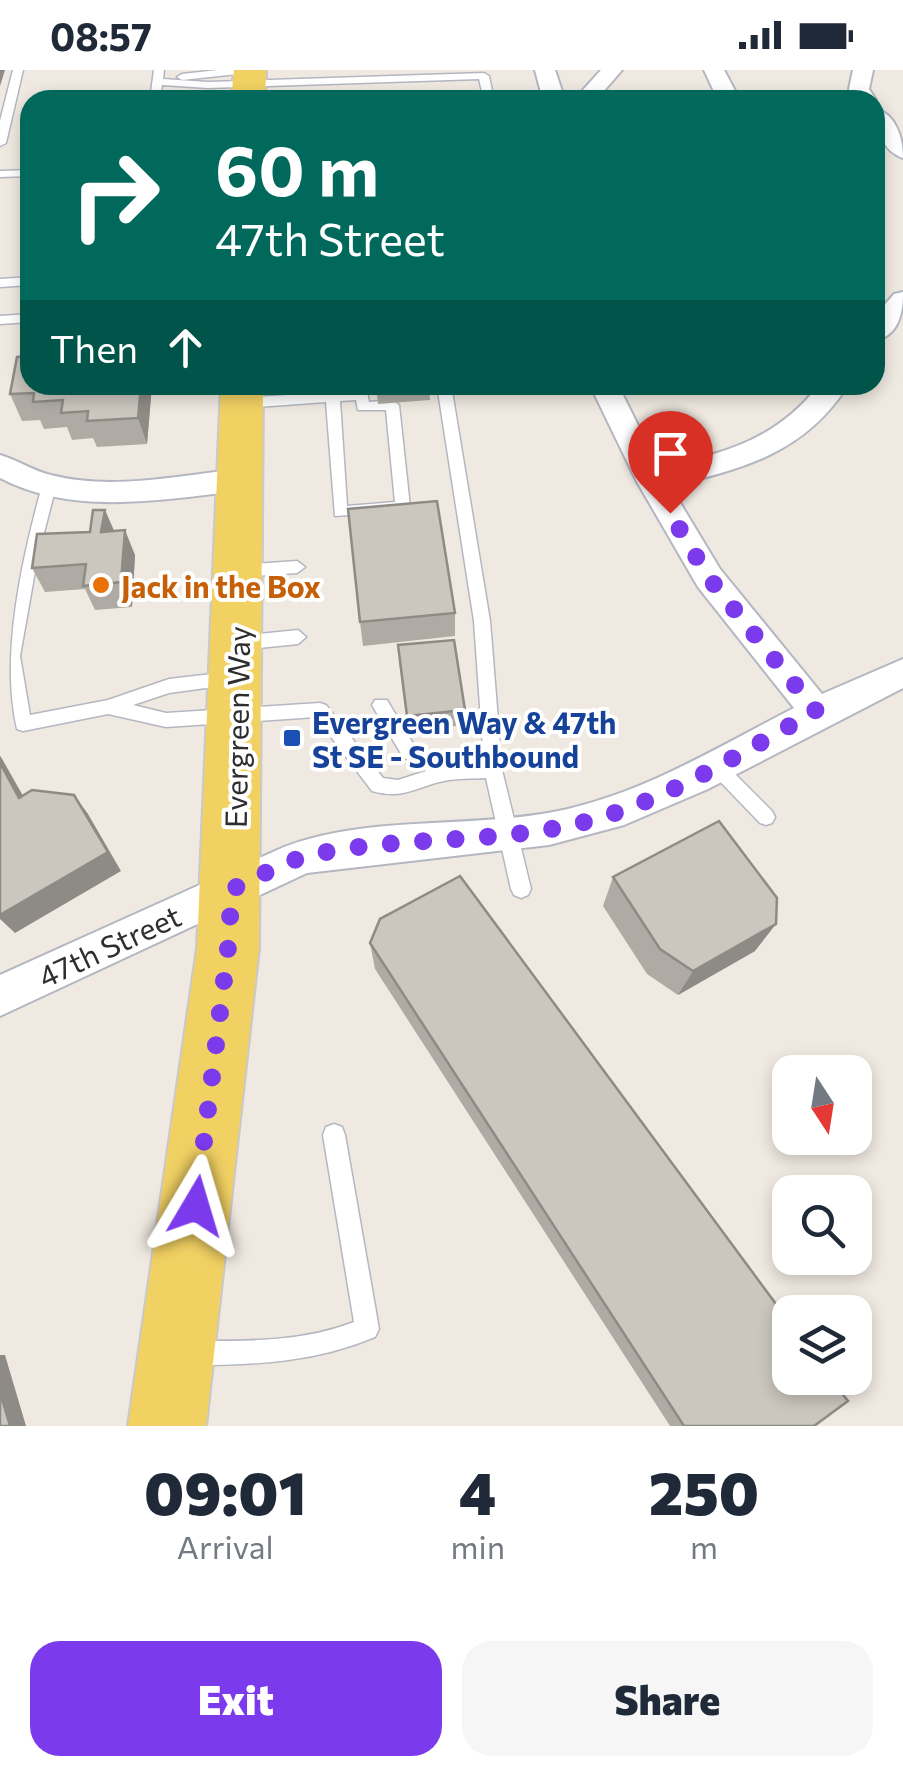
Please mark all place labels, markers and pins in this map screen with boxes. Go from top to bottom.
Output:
pin [628,411,713,514]
place label: Jack in the Box [121,567,321,604]
marker: Jack in the Box [90,574,112,596]
place label: Evergreen Way & 47th St SE - Southbound [312,703,616,774]
marker: Evergreen Way & 47th St SE - Southbound [281,727,303,749]

